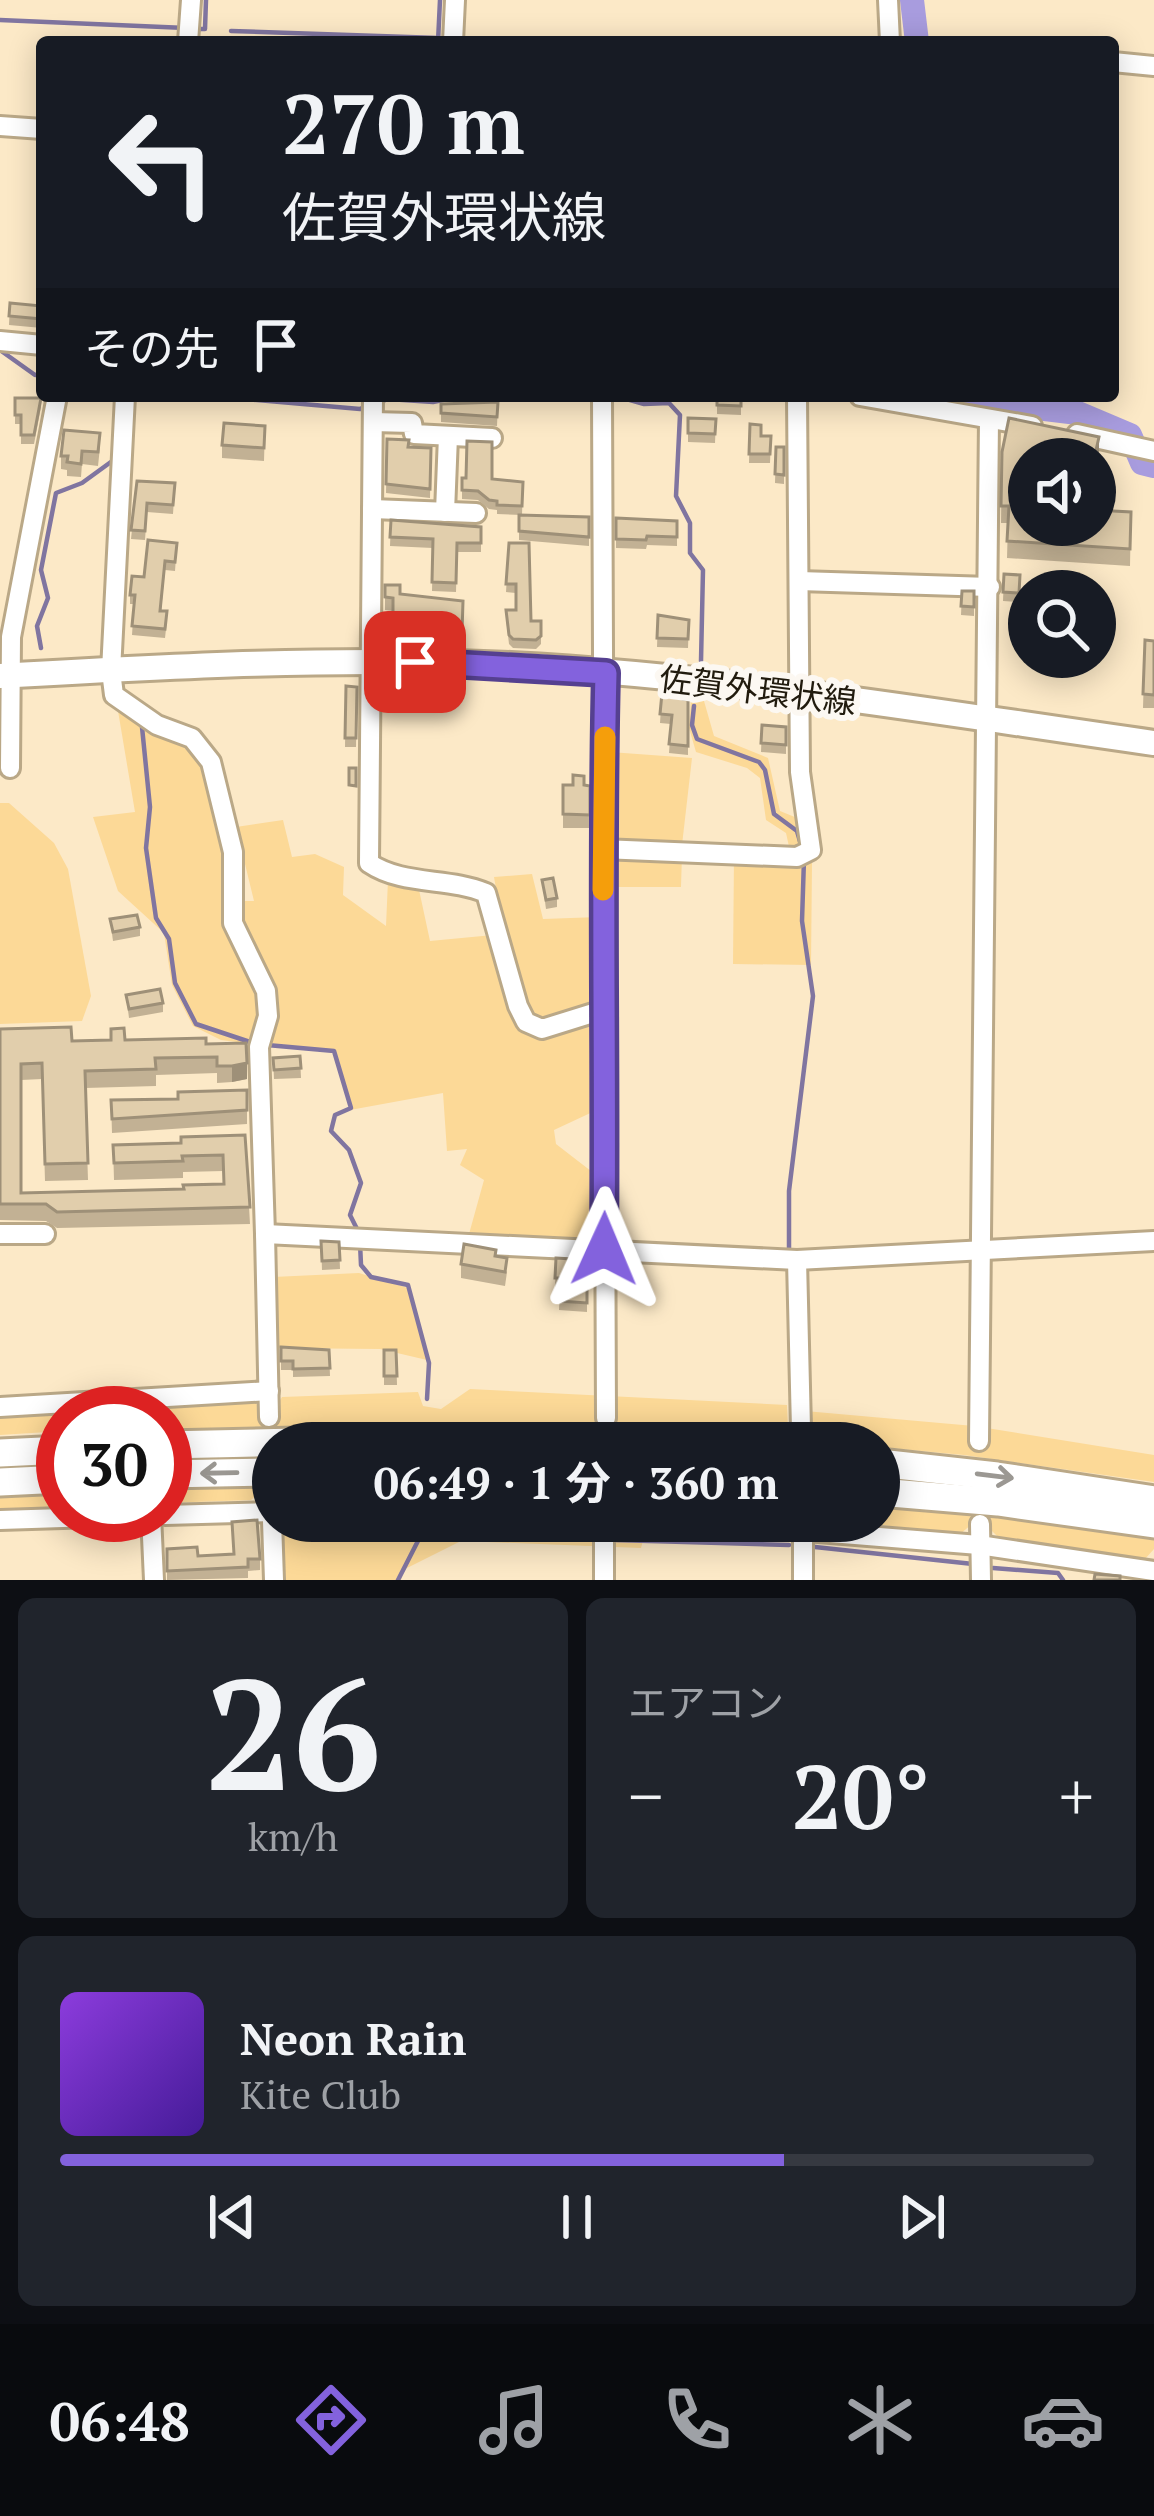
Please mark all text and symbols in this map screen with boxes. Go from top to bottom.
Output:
text: 270 m [282,67,525,178]
icon: left [84,84,240,240]
text: 佐賀外環状線 [282,181,606,252]
icon: arrive [243,312,309,378]
text: その先 [84,318,219,378]
map controls [1008,438,1116,678]
button: sound [1008,438,1116,546]
button: search [1008,570,1116,678]
pin [364,611,466,713]
icon: arrive [382,629,448,695]
street label: 佐賀外環状線 [657,656,859,723]
position arrow [541,1186,667,1312]
speed limit sign: 30 [36,1386,192,1542]
text: 06:49 · 1 分 · 360 m [374,1452,778,1512]
one-way arrow [200,1462,239,1484]
one-way arrow [975,1465,1014,1487]
text: 26 [205,1628,381,1835]
text: エアコン [628,1676,784,1728]
text: 20° [792,1735,930,1855]
text: − [628,1751,663,1839]
text: + [1059,1751,1094,1839]
text: km/h [248,1810,338,1862]
text: Neon Rain [240,2008,467,2068]
text: Kite Club [240,2068,401,2120]
icon: previous [199,2184,265,2250]
icon: pause [544,2184,610,2250]
icon: next [889,2184,955,2250]
icon: directions [289,2378,373,2462]
icon: music [472,2378,556,2462]
icon: phone [655,2378,739,2462]
icon: climate [838,2378,922,2462]
icon: car [1021,2378,1105,2462]
text: 06:48 [49,2385,190,2456]

